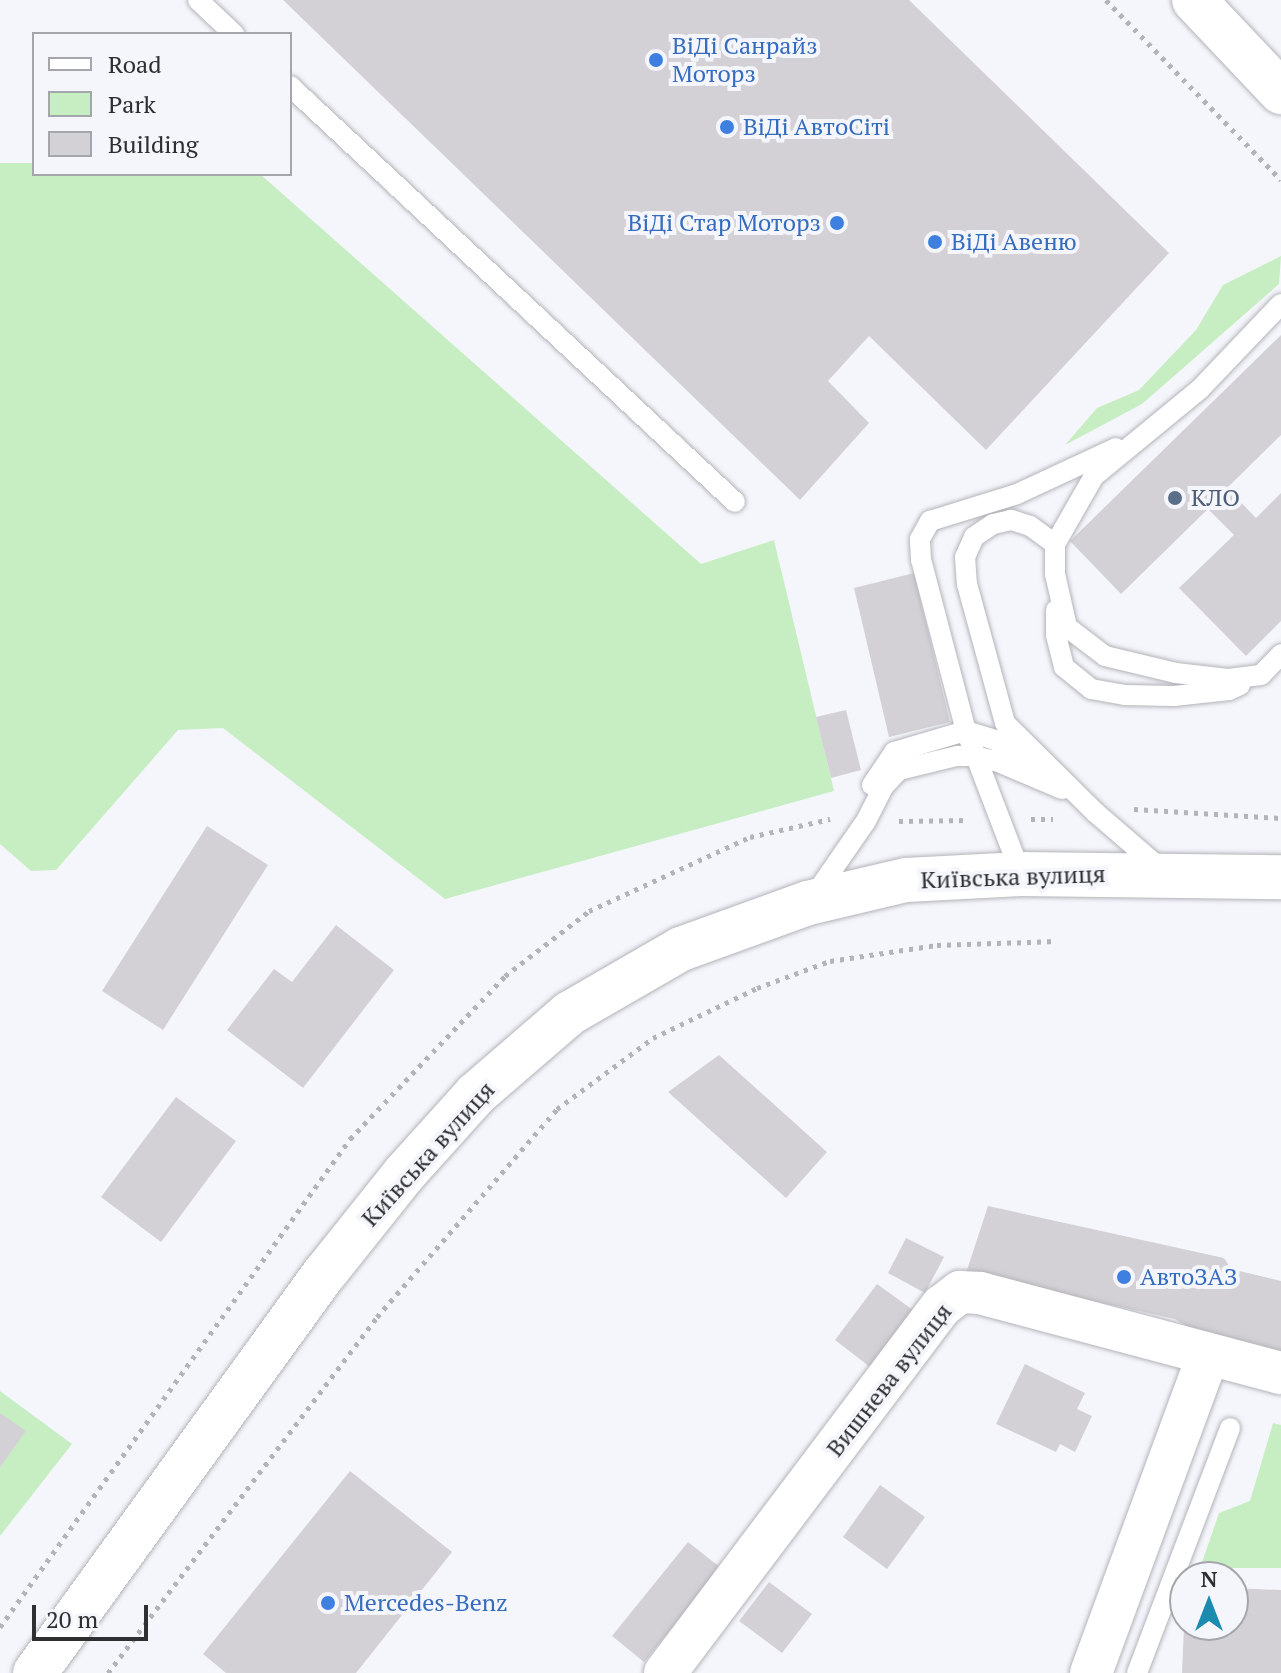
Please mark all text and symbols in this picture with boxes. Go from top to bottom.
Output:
legend [32,32,292,176]
place label: ВіДі Санрайз Моторз [672,32,818,88]
text: Road [108,48,162,80]
marker: ВіДі Санрайз Моторз [647,51,665,69]
text: Park [108,88,156,120]
place label: ВіДі АвтоСіті [743,113,891,141]
marker: ВіДі АвтоСіті [718,118,736,136]
text: Building [108,128,198,160]
place label: ВіДі Стар Моторз [628,209,821,237]
marker: ВіДі Стар Моторз [828,214,846,232]
place label: ВіДі Авеню [951,228,1077,256]
marker: ВіДі Авеню [926,233,944,251]
place label: КЛО [1191,484,1240,512]
marker: КЛО [1166,489,1184,507]
street label: Київська вулиця [920,859,1106,895]
street label: Київська вулиця [355,1076,501,1232]
place label: АвтоЗАЗ [1140,1263,1237,1291]
marker: АвтоЗАЗ [1115,1268,1133,1286]
street label: Вишнева вулиця [820,1298,958,1462]
north arrow [1169,1561,1249,1641]
text: N [1201,1564,1217,1593]
scale bar [36,1589,152,1639]
place label: Mercedes-Benz [344,1589,508,1617]
marker: Mercedes-Benz [319,1594,337,1612]
text: 20 m [46,1603,98,1635]

